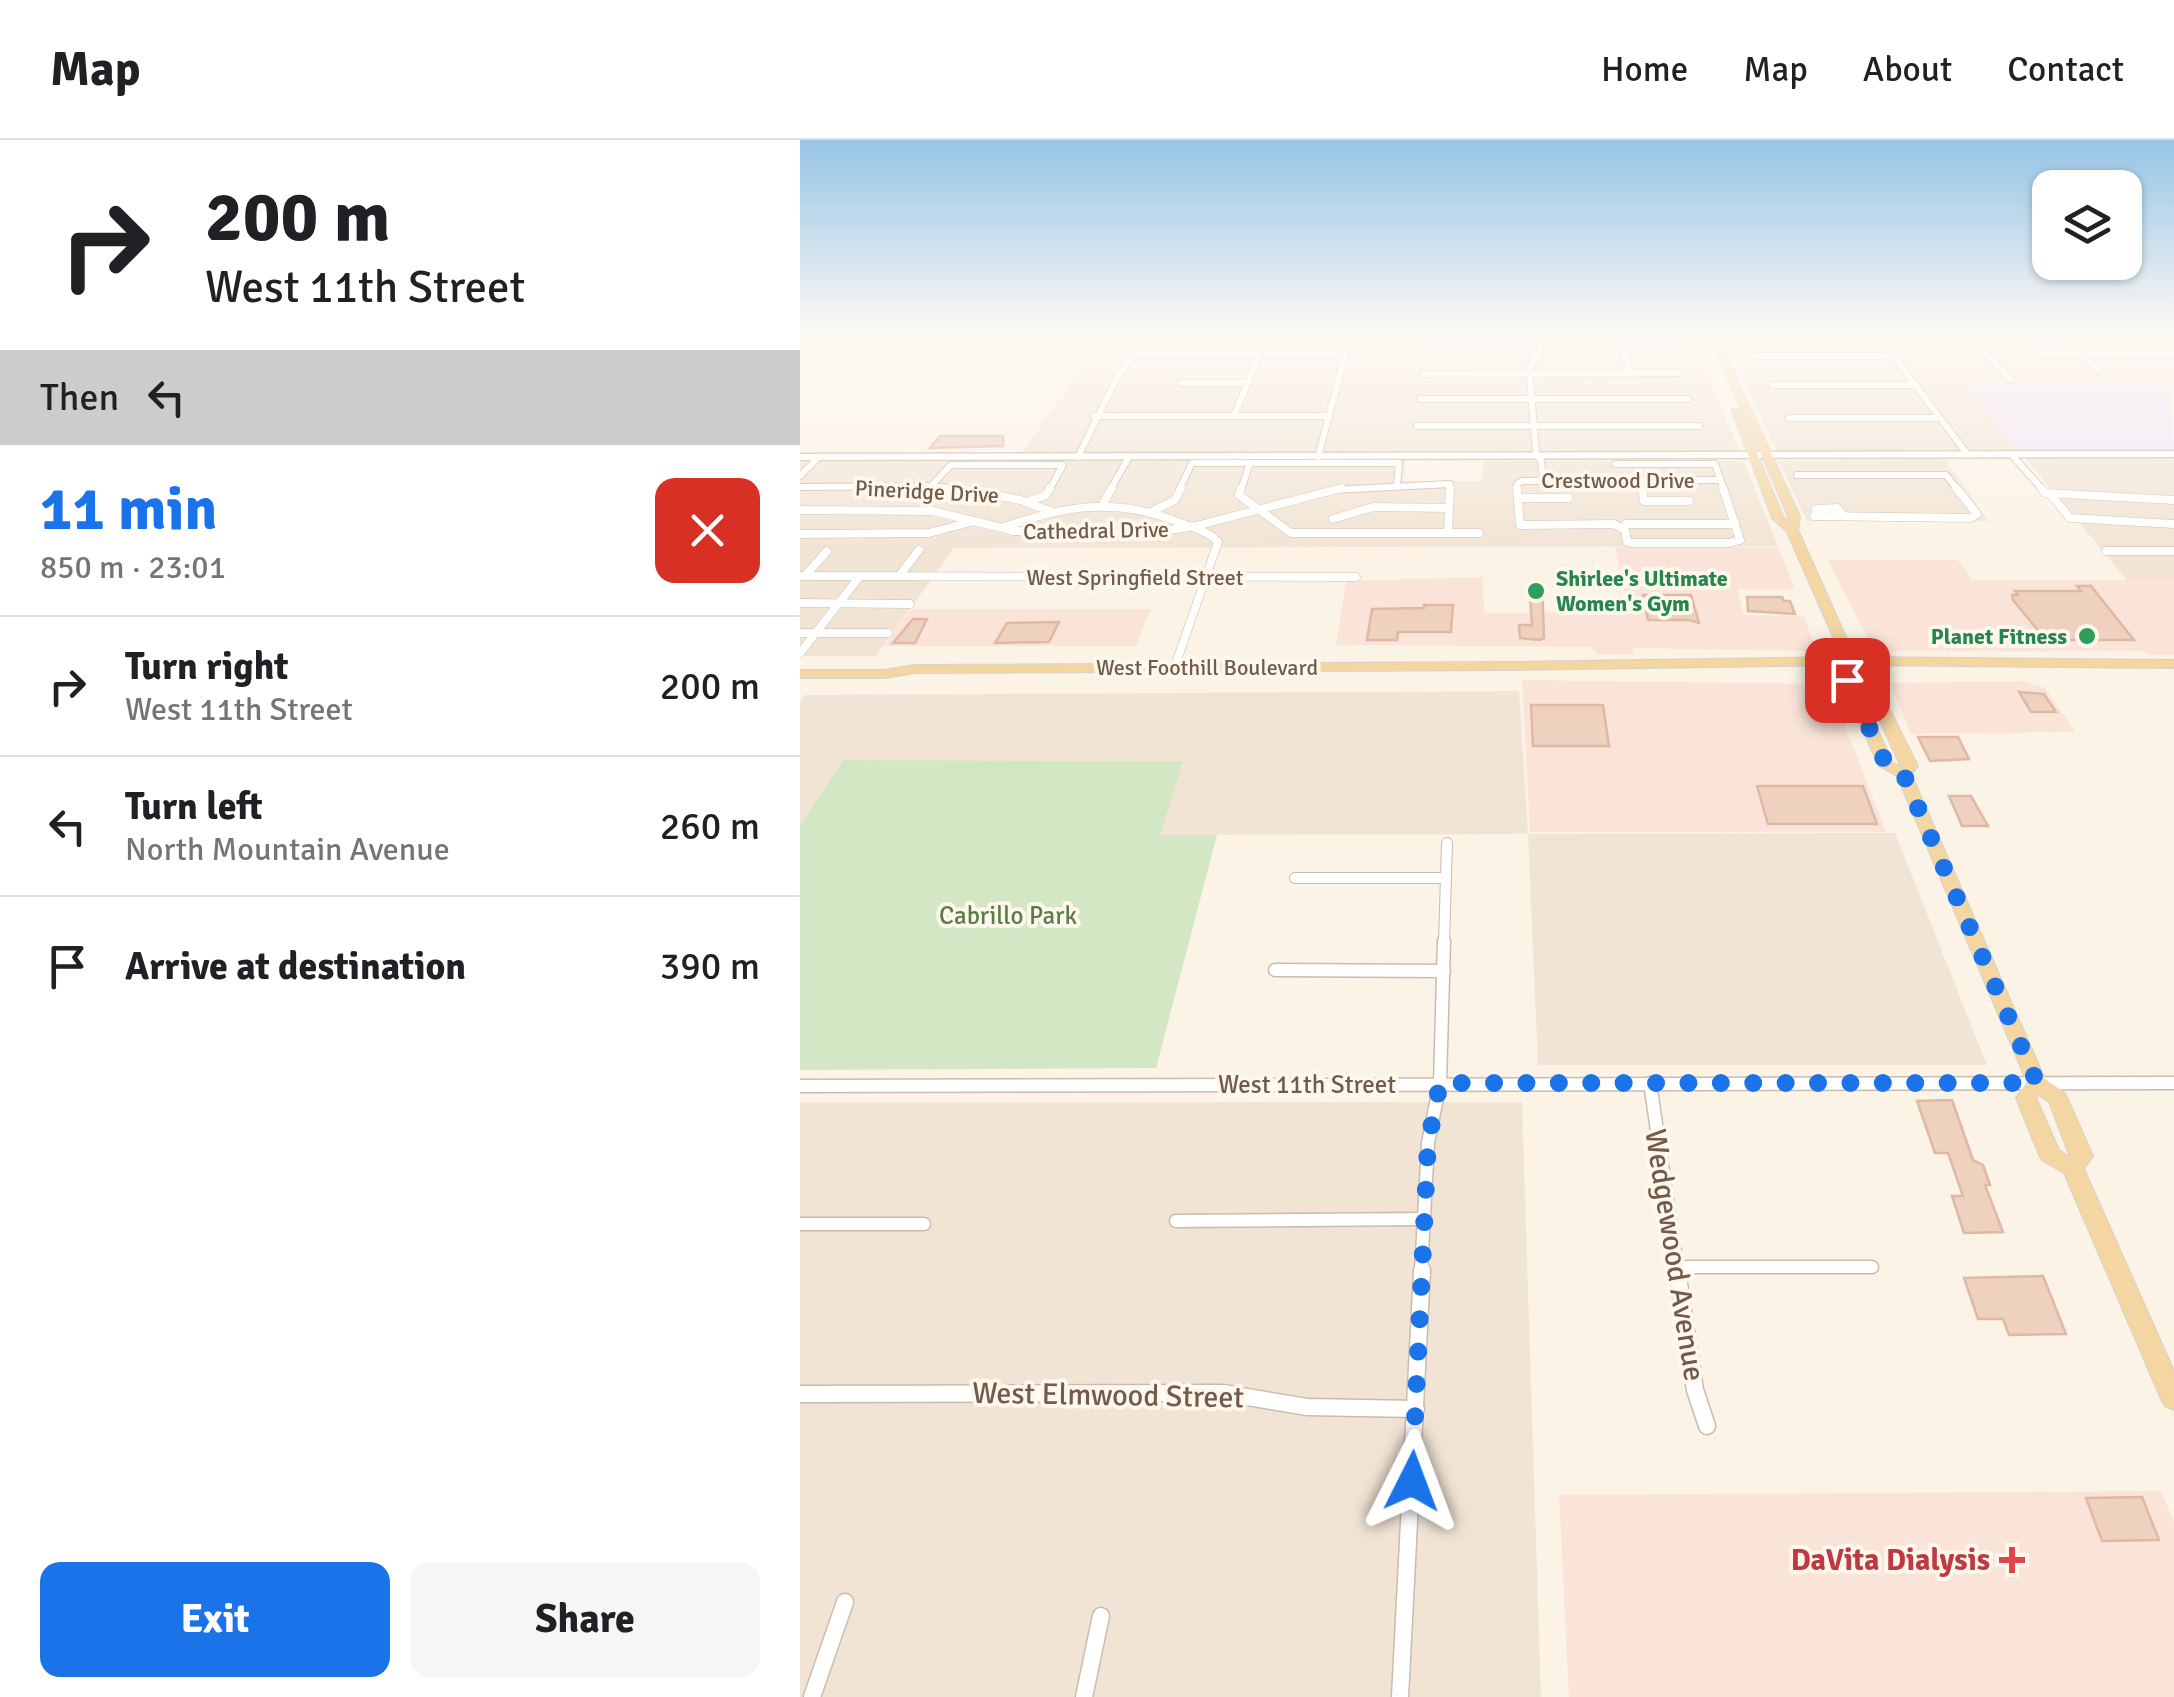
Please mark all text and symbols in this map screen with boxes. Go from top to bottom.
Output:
text: Map [50,40,140,99]
text: Home [1601,48,1688,91]
text: Map [1743,48,1808,91]
text: About [1863,48,1952,91]
text: Contact [2007,48,2124,91]
map controls [2032,170,2142,280]
button: layers [2032,170,2142,280]
text: 200 m [205,174,390,260]
icon: right [40,180,170,310]
text: West 11th Street [205,260,525,315]
icon: left [139,370,194,425]
text: Then [40,374,119,421]
street label: Crestwood Drive [1541,467,1695,494]
text: 11 min [40,473,217,547]
street label: Pineridge Drive [854,474,1000,509]
button: close [655,478,760,583]
street label: Cathedral Drive [1023,516,1169,545]
text: 850 m · 23:01 [40,548,226,587]
street label: West Springfield Street [1027,564,1244,591]
place label: Shirlee's Ultimate Women's Gym [1556,565,1728,617]
marker: Shirlee's Ultimate Women's Gym [1525,580,1547,602]
place label: Planet Fitness [1931,623,2067,650]
marker: Planet Fitness [2076,625,2098,647]
pin [1805,638,1890,723]
text: Turn right [125,643,289,690]
icon: arrive [1820,653,1875,708]
street label: West Foothill Boulevard [1096,654,1318,681]
icon: right [40,659,95,714]
text: 200 m [660,663,760,710]
text: West 11th Street [125,690,353,729]
text: Turn left [125,783,263,830]
icon: left [40,799,95,854]
text: 260 m [660,803,760,850]
text: North Mountain Avenue [125,830,450,869]
park label: Cabrillo Park [939,900,1077,931]
icon: arrive [40,939,95,994]
text: Arrive at destination [125,943,466,990]
text: 390 m [660,943,760,990]
street label: West 11th Street [1218,1069,1396,1100]
street label: Wedgewood Avenue [1636,1126,1713,1384]
street label: West Elmwood Street [972,1375,1244,1416]
position arrow [1360,1429,1464,1533]
place label: DaVita Dialysis [1791,1542,1990,1579]
marker: DaVita Dialysis [1999,1547,2025,1573]
button: Exit [40,1562,390,1677]
button: Share [410,1562,760,1677]

